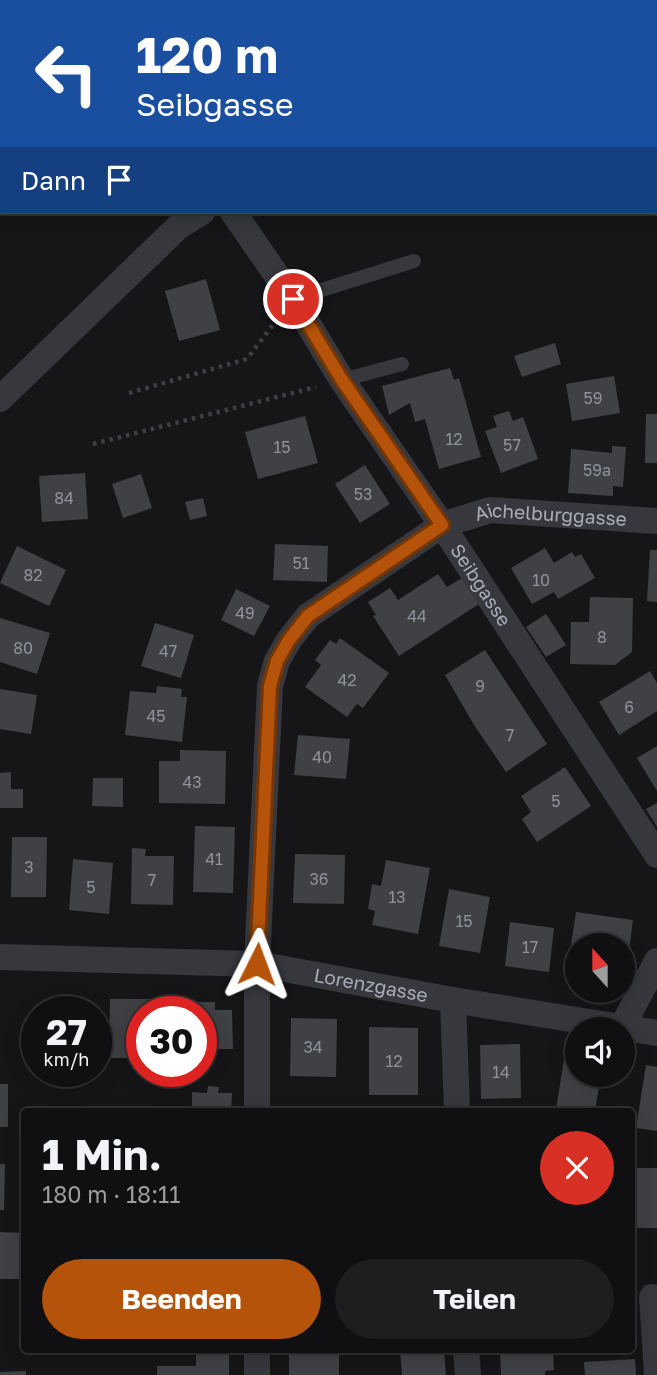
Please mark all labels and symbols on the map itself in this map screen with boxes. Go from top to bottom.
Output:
pin [263,269,323,329]
house number: 59 [584,388,602,408]
house number: 12 [445,429,463,449]
house number: 57 [503,435,521,455]
house number: 15 [273,437,291,457]
house number: 59a [583,460,611,480]
house number: 53 [354,484,372,504]
house number: 84 [54,488,74,508]
street label: Aichelburggasse [471,498,628,530]
street label: Seibgasse [446,539,517,630]
house number: 51 [292,553,310,573]
house number: 82 [23,565,43,585]
house number: 10 [532,570,550,590]
house number: 49 [235,603,255,623]
house number: 44 [407,606,427,626]
house number: 8 [597,627,607,647]
house number: 80 [13,638,33,658]
house number: 47 [159,641,177,661]
house number: 42 [337,670,357,690]
house number: 9 [475,676,485,696]
house number: 6 [624,697,634,717]
house number: 45 [146,706,166,726]
house number: 7 [506,725,514,745]
house number: 40 [312,747,332,767]
house number: 43 [182,772,202,792]
house number: 5 [551,791,561,811]
house number: 41 [205,849,223,869]
house number: 3 [24,857,34,877]
house number: 36 [309,869,329,889]
house number: 7 [148,870,156,890]
house number: 5 [86,877,96,897]
house number: 13 [388,887,406,907]
house number: 15 [455,911,473,931]
position arrow [220,927,294,1001]
north arrow [565,933,635,1003]
house number: 17 [522,937,538,957]
street label: Lorenzgasse [312,963,430,1006]
speed limit sign: 30 [126,996,217,1087]
house number: 34 [303,1037,323,1057]
house number: 12 [385,1051,403,1071]
house number: 14 [492,1062,510,1082]

